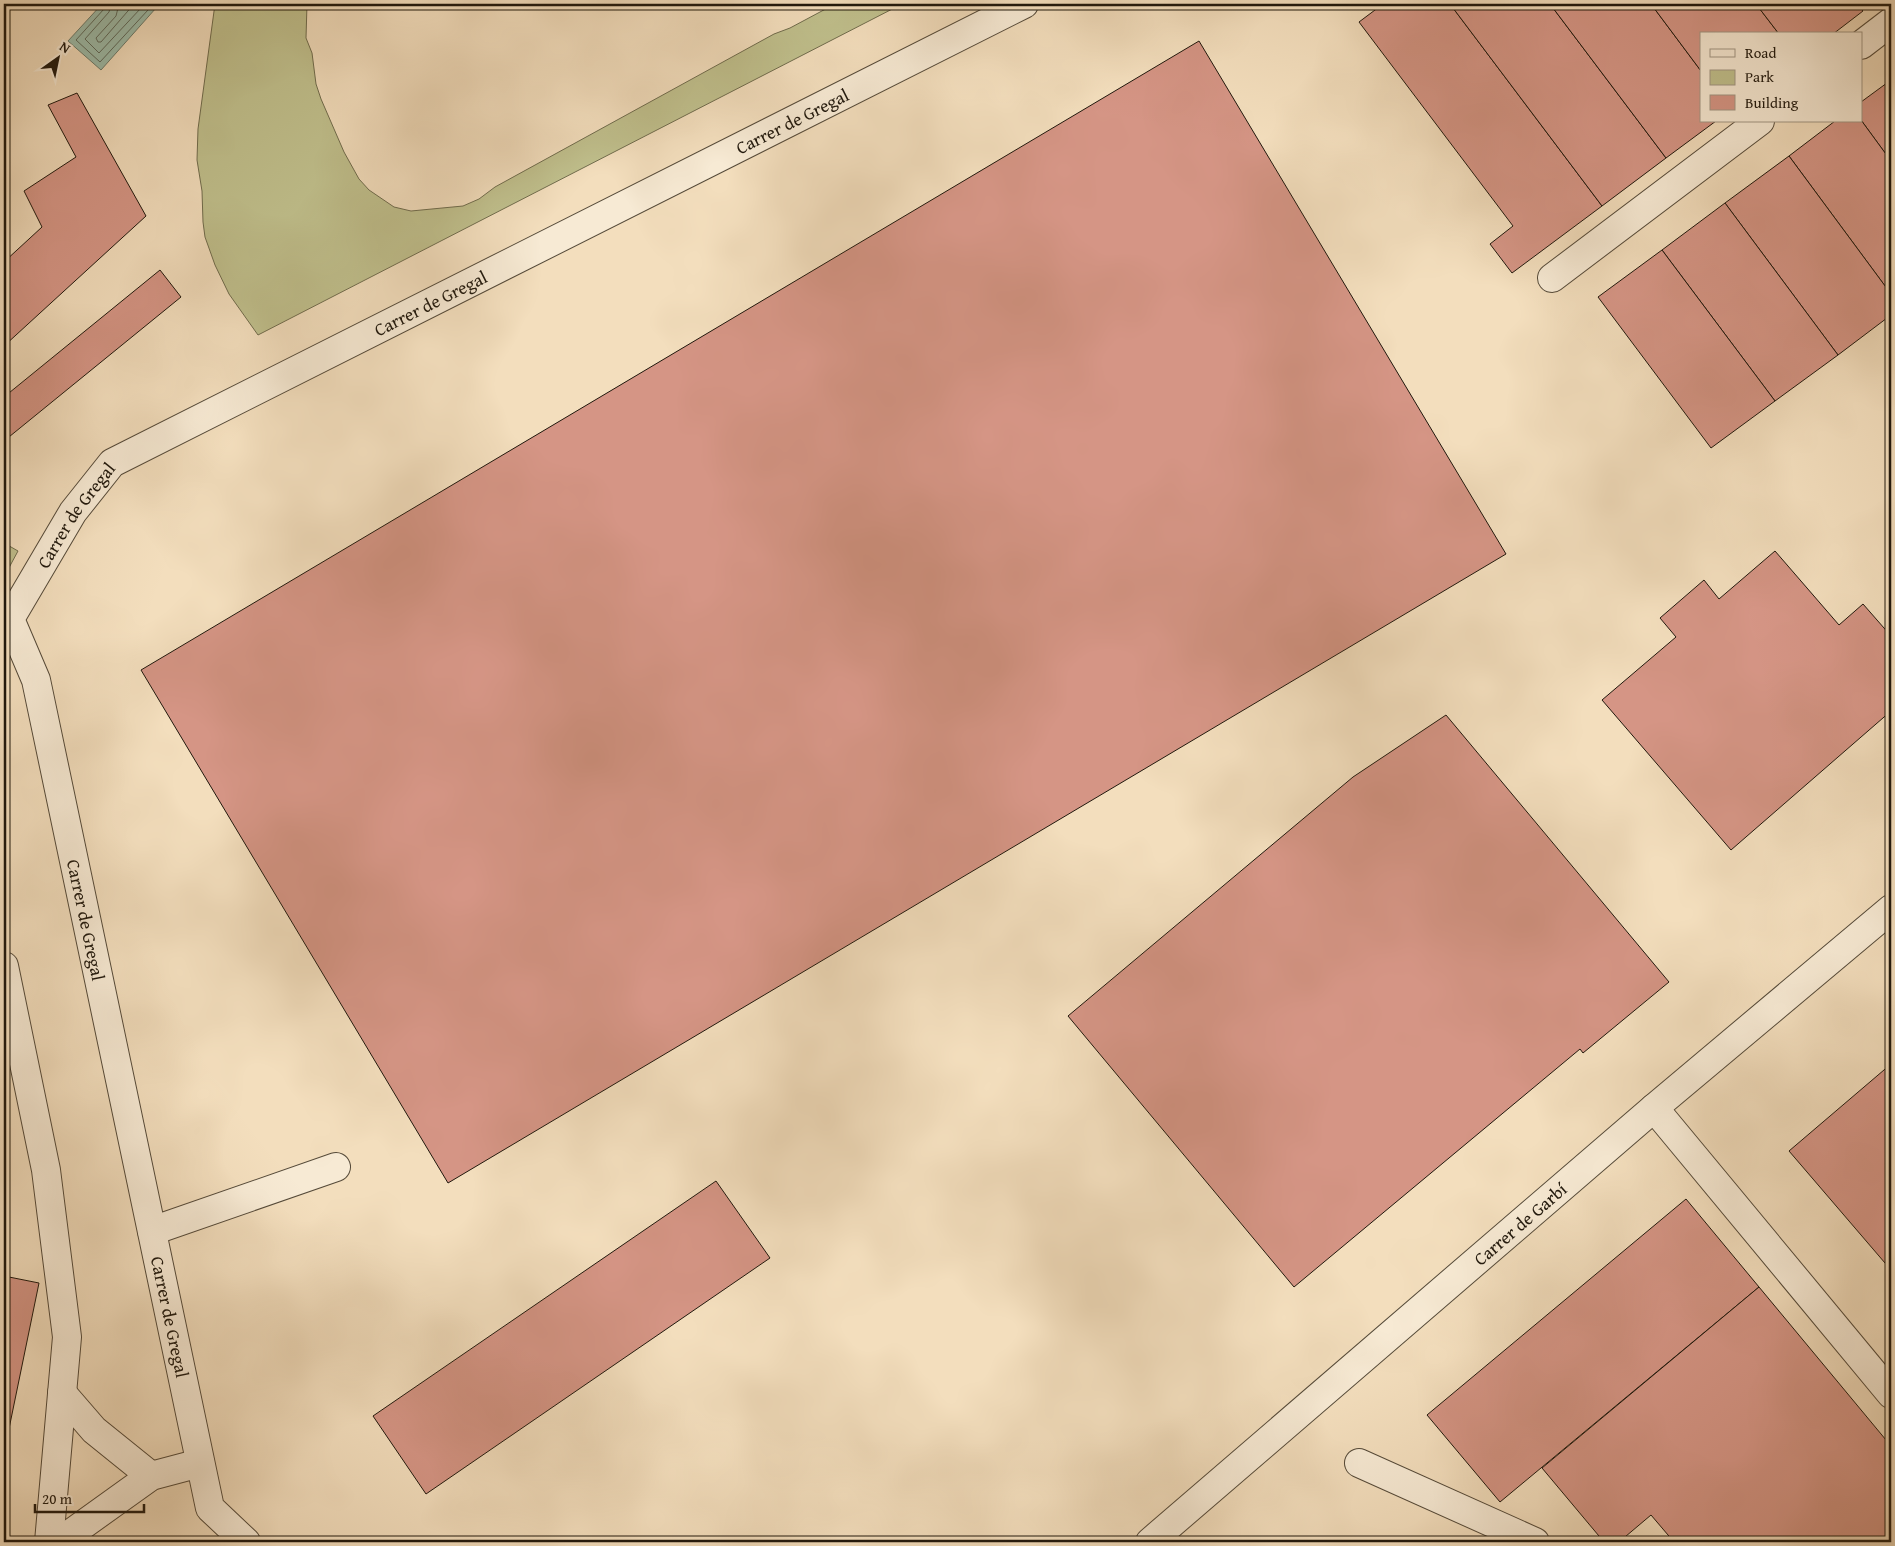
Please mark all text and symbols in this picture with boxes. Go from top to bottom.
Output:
north arrow [32,32,82,82]
legend [1700,32,1862,122]
text: N [56,36,75,58]
text: Road [1745,42,1776,63]
text: Park [1745,66,1774,87]
street label: Carrer de Gregal [731,81,853,161]
text: Building [1745,92,1799,113]
street label: Carrer de Gregal [369,263,491,343]
street label: Carrer de Gregal [29,456,121,573]
street label: Carrer de Gregal [60,857,112,983]
street label: Carrer de Garbí [1467,1175,1573,1272]
street label: Carrer de Gregal [144,1254,196,1380]
scale bar [35,1481,144,1513]
text: 20 m [42,1488,73,1509]

